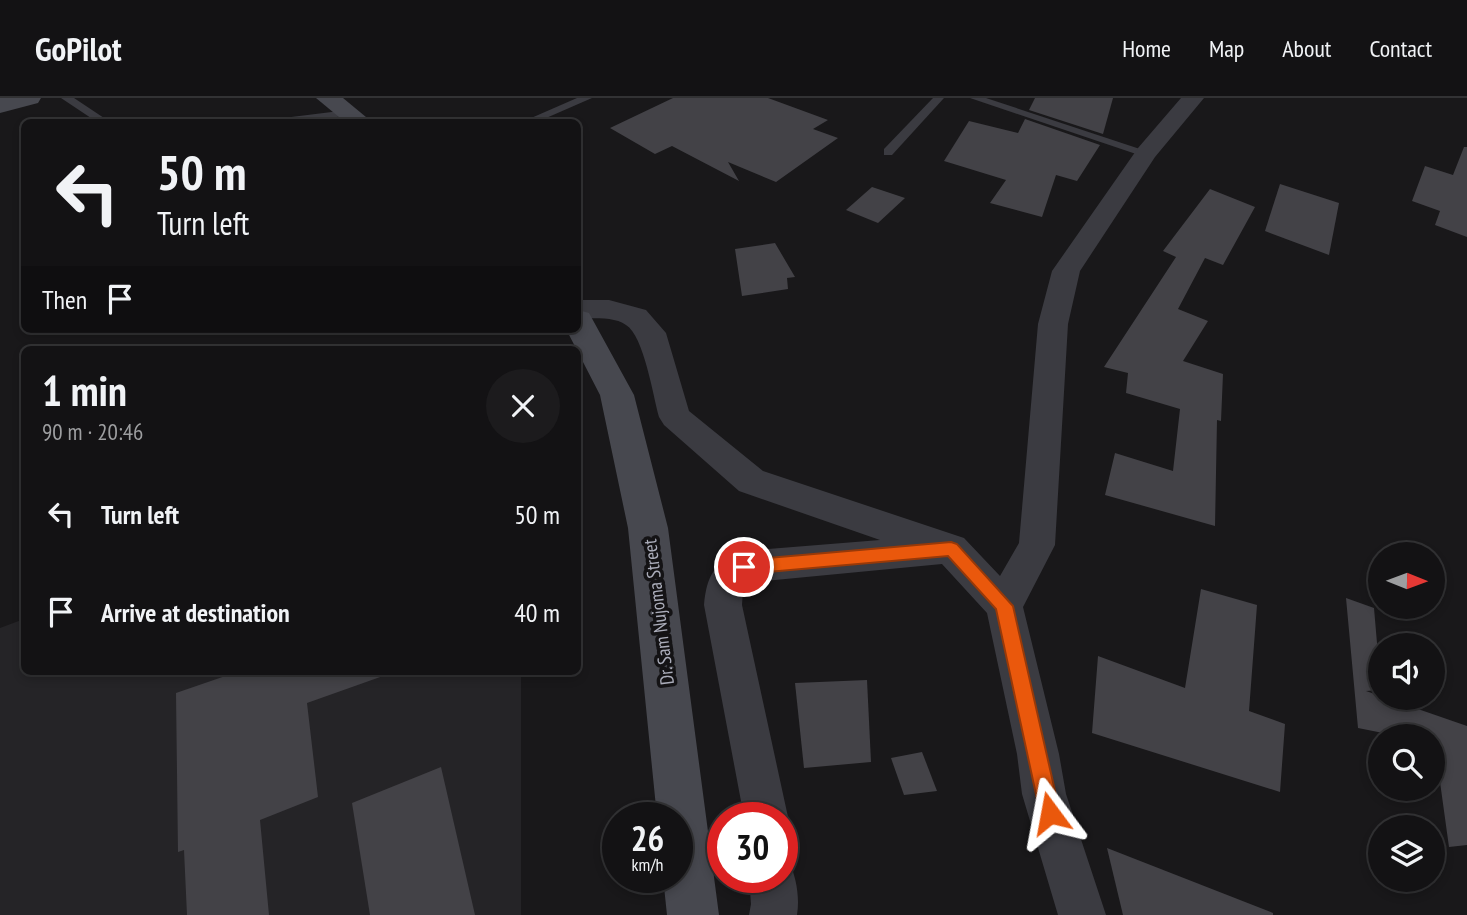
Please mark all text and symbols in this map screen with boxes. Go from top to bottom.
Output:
text: GoPilot [35,27,122,70]
text: Home [1122,33,1171,64]
text: Map [1209,33,1244,64]
text: About [1282,33,1331,64]
text: Contact [1369,33,1432,64]
text: 50 m [157,140,246,204]
icon: left [42,147,133,238]
text: Turn left [157,202,249,244]
icon: arrive [101,280,139,318]
text: Then [42,283,87,316]
text: 1 min [42,363,127,418]
button: close [486,369,560,443]
text: 90 m · 20:46 [42,417,143,446]
icon: left [42,495,80,533]
text: Turn left [101,498,179,531]
text: 50 m [514,498,560,531]
street label: Dr. Sam Nujoma Street [637,537,679,686]
pin [714,537,774,597]
north arrow [1368,542,1446,620]
map controls [1368,542,1445,892]
icon: arrive [725,548,763,586]
icon: arrive [42,593,80,631]
text: Arrive at destination [101,596,290,629]
text: 40 m [514,596,560,629]
button: sound [1368,633,1445,710]
button: search [1368,724,1445,801]
position arrow [1013,776,1087,850]
speed limit sign: 30 [707,802,798,893]
text: 26 [631,815,664,861]
button: layers [1368,815,1445,892]
text: km/h [632,853,663,876]

